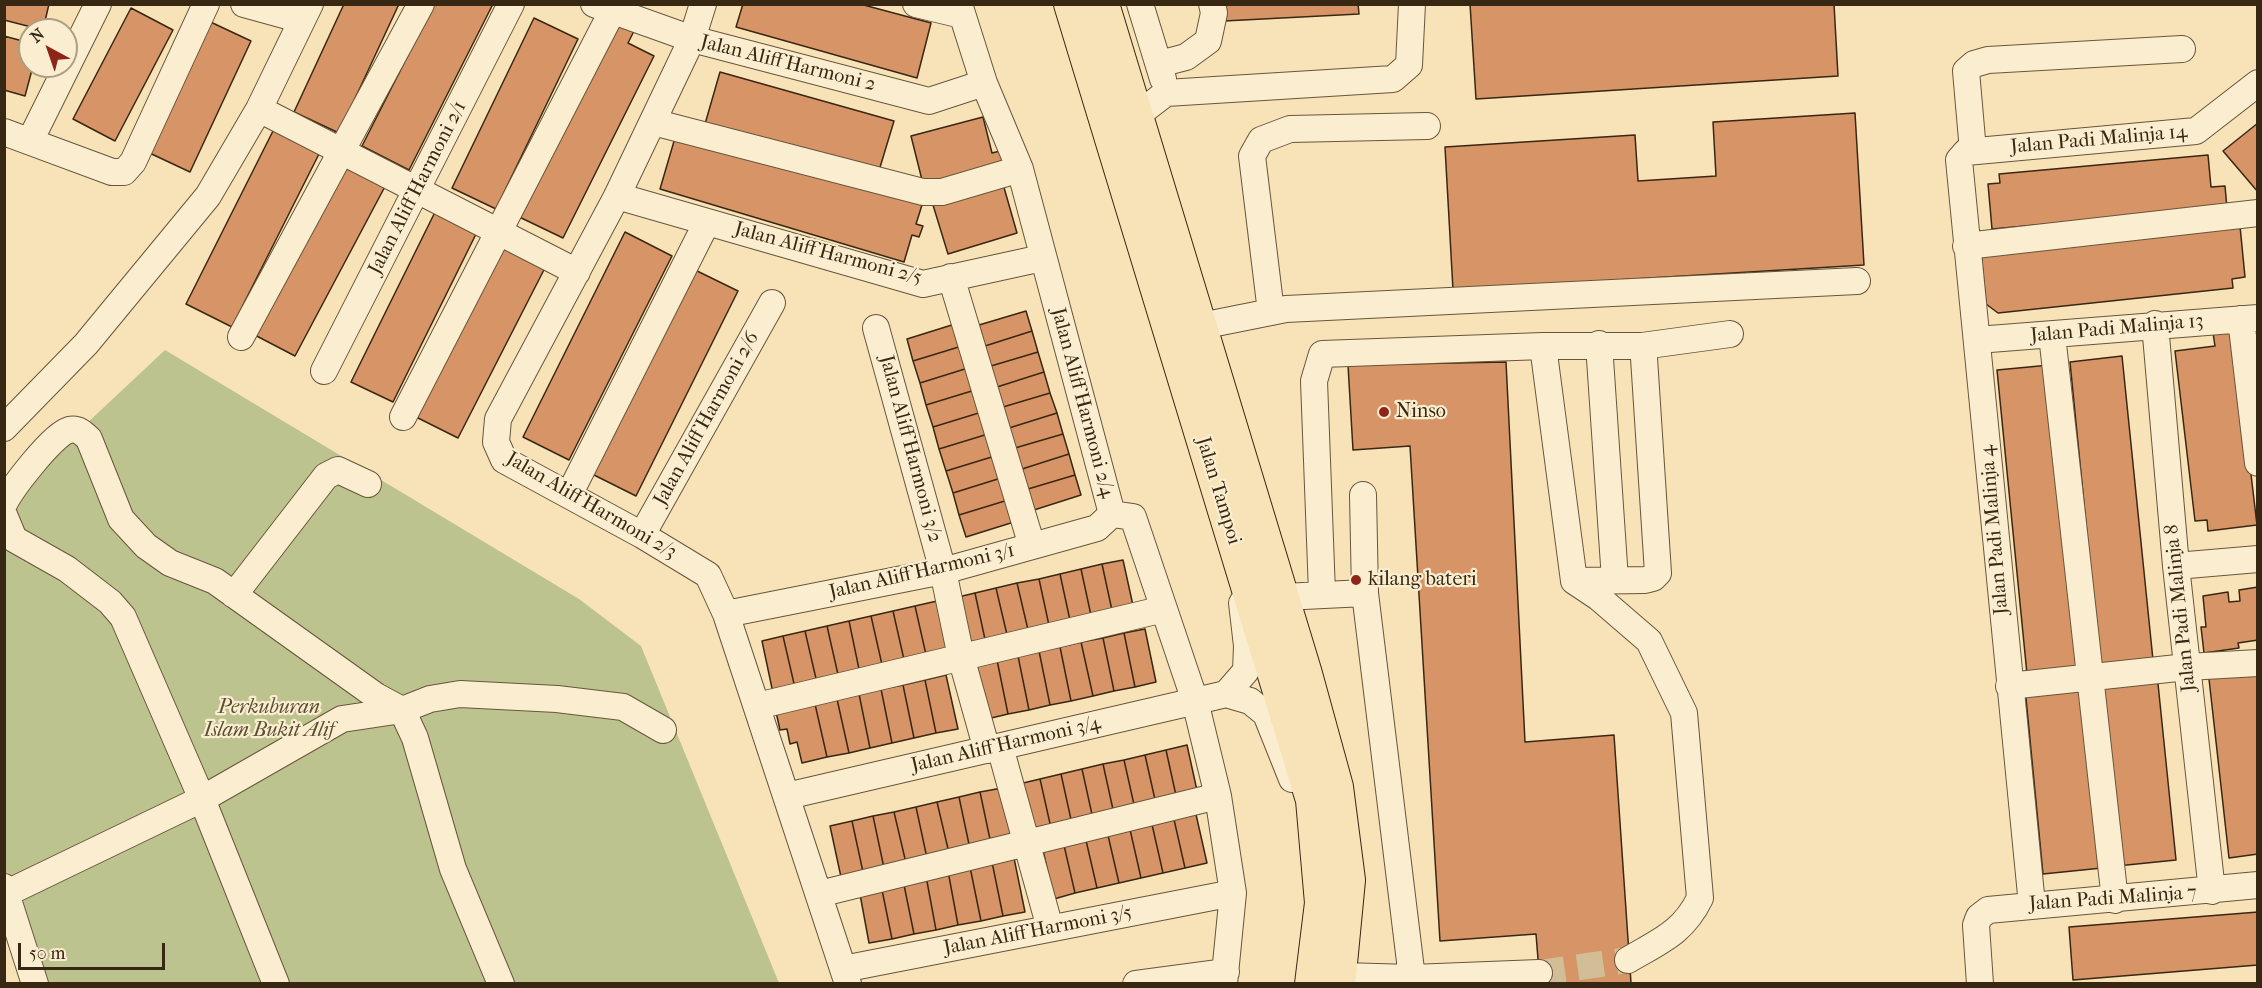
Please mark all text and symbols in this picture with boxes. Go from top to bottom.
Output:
north arrow [18,18,78,78]
text: N [27,24,48,47]
street label: Jalan Aliff Harmoni 2 [698,31,878,97]
street label: Jalan Aliff Harmoni 2/1 [364,97,472,279]
street label: Jalan Padi Malinja 14 [2010,120,2188,160]
street label: Jalan Aliff Harmoni 2/5 [732,217,924,291]
street label: Jalan Aliff Harmoni 2/4 [1045,305,1119,501]
street label: Jalan Padi Malinja 13 [2029,309,2205,349]
street label: Jalan Aliff Harmoni 2/6 [649,328,765,510]
street label: Jalan Aliff Harmoni 3/2 [873,353,947,545]
place label: Ninso [1396,400,1446,424]
marker: Ninso [1377,405,1391,419]
street label: Jalan Tampoi [1190,434,1246,548]
street label: Jalan Padi Malinja 4 [1976,444,2014,616]
street label: Jalan Aliff Harmoni 2/3 [502,447,680,565]
street label: Jalan Padi Malinja 8 [2160,523,2202,693]
street label: Jalan Aliff Harmoni 3/1 [827,539,1017,605]
place label: kilang bateri [1368,568,1477,592]
marker: kilang bateri [1349,573,1363,587]
park label: Perkuburan Islam Bukit Alif [204,696,334,743]
street label: Jalan Aliff Harmoni 3/4 [909,712,1103,778]
street label: Jalan Padi Malinja 7 [2028,881,2198,917]
street label: Jalan Aliff Harmoni 3/5 [942,901,1134,961]
scale bar [21,931,168,969]
text: 50 m [29,943,65,964]

